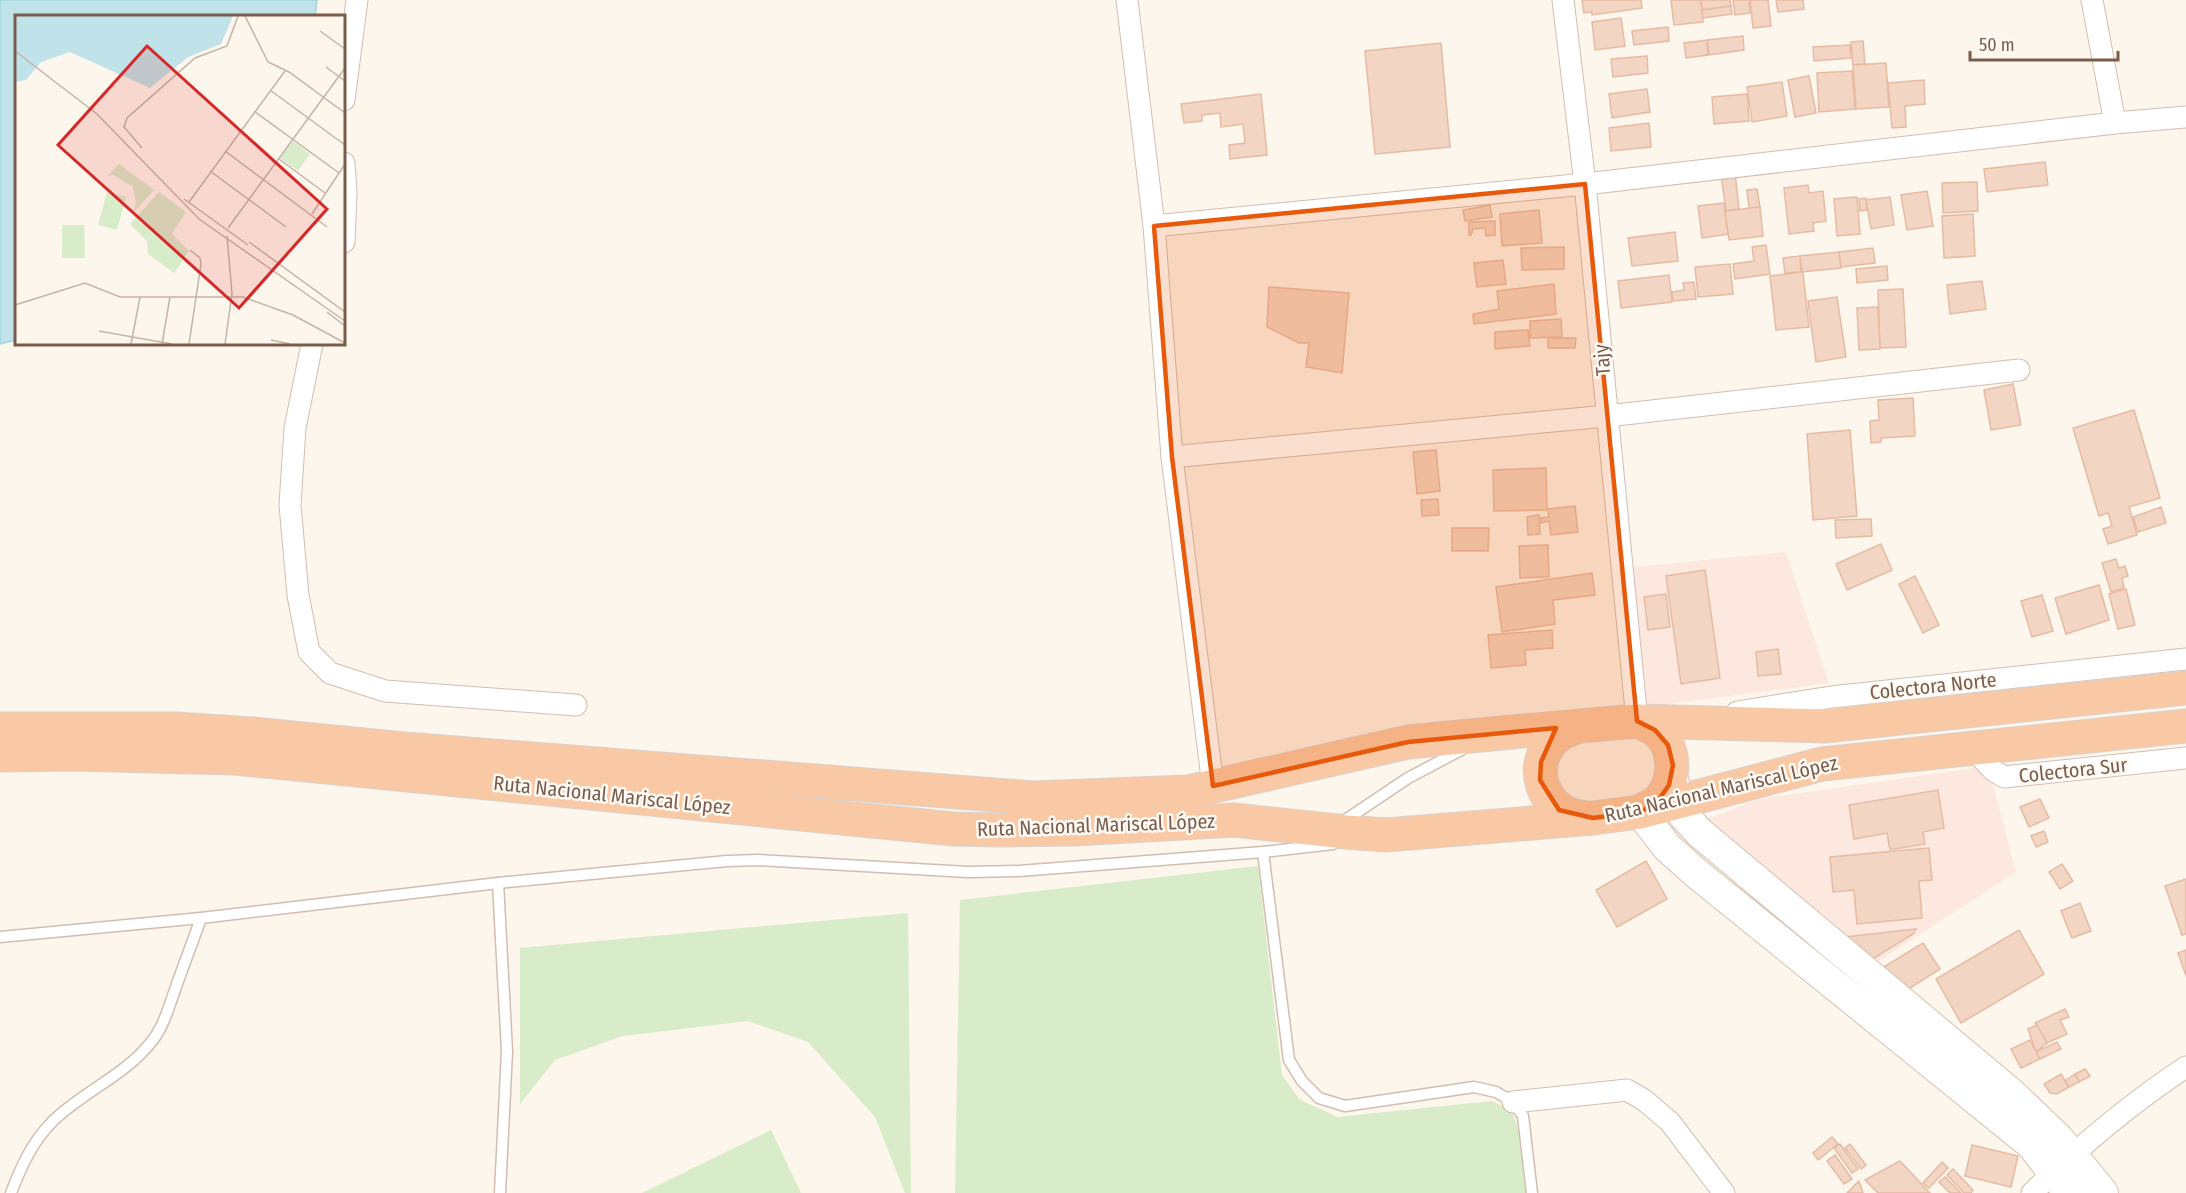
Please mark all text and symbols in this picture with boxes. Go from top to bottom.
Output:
inset map [15,15,345,345]
scale bar [1970,24,2118,62]
text: 50 m [1979,34,2015,56]
street label: Tajy [1589,343,1615,377]
street label: Colectora Norte [1868,667,1998,705]
street label: Ruta Nacional Mariscal López [1602,750,1840,827]
street label: Colectora Sur [2018,752,2128,788]
street label: Ruta Nacional Mariscal López [492,771,732,819]
street label: Ruta Nacional Mariscal López [977,809,1216,841]

